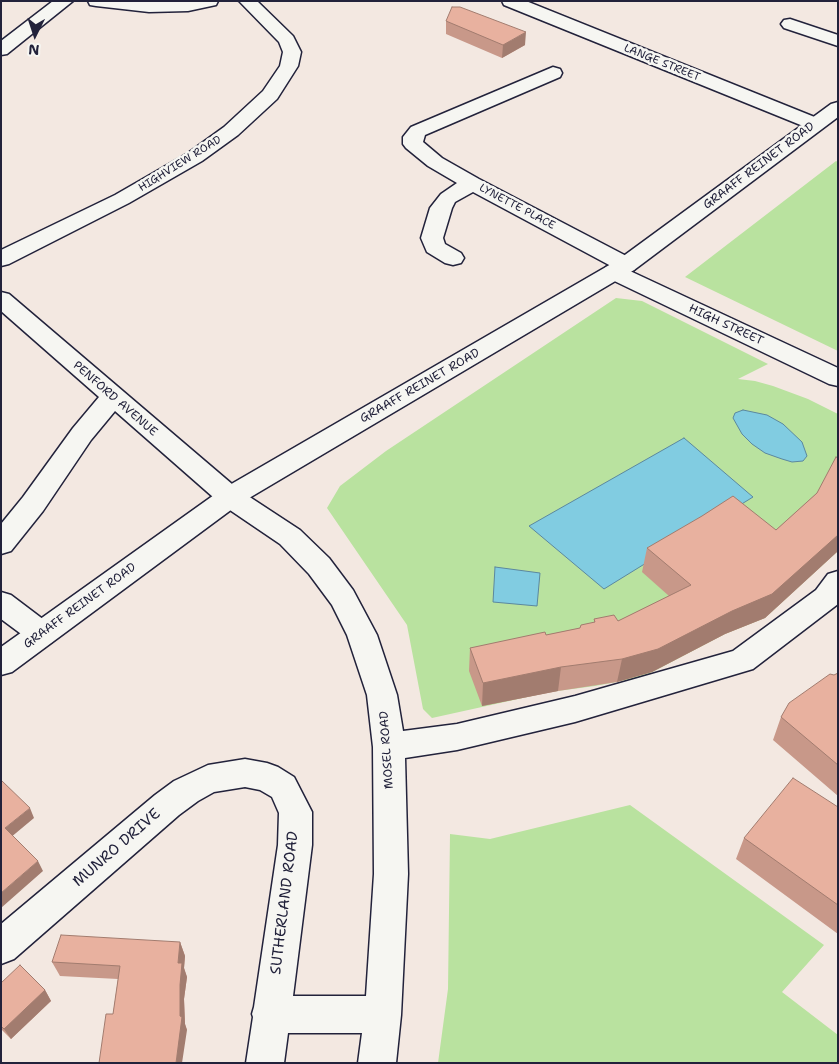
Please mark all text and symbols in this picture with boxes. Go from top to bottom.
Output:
north arrow [10,10,60,60]
text: N [28,41,40,59]
street label: LANGE STREET [622,42,702,84]
street label: GRAAFF REINET ROAD [700,119,818,213]
street label: HIGHVIEW ROAD [136,133,224,195]
street label: LYNETTE PLACE [477,181,557,233]
street label: HIGH STREET [686,301,766,349]
street label: GRAAFF REINET ROAD [358,346,482,426]
street label: PENFORD AVENUE [70,358,160,440]
street label: GRAAFF REINET ROAD [21,560,139,652]
street label: MOSEL ROAD [377,711,397,789]
street label: MUNRO DRIVE [70,805,164,891]
street label: SUTHERLAND ROAD [267,830,303,976]

